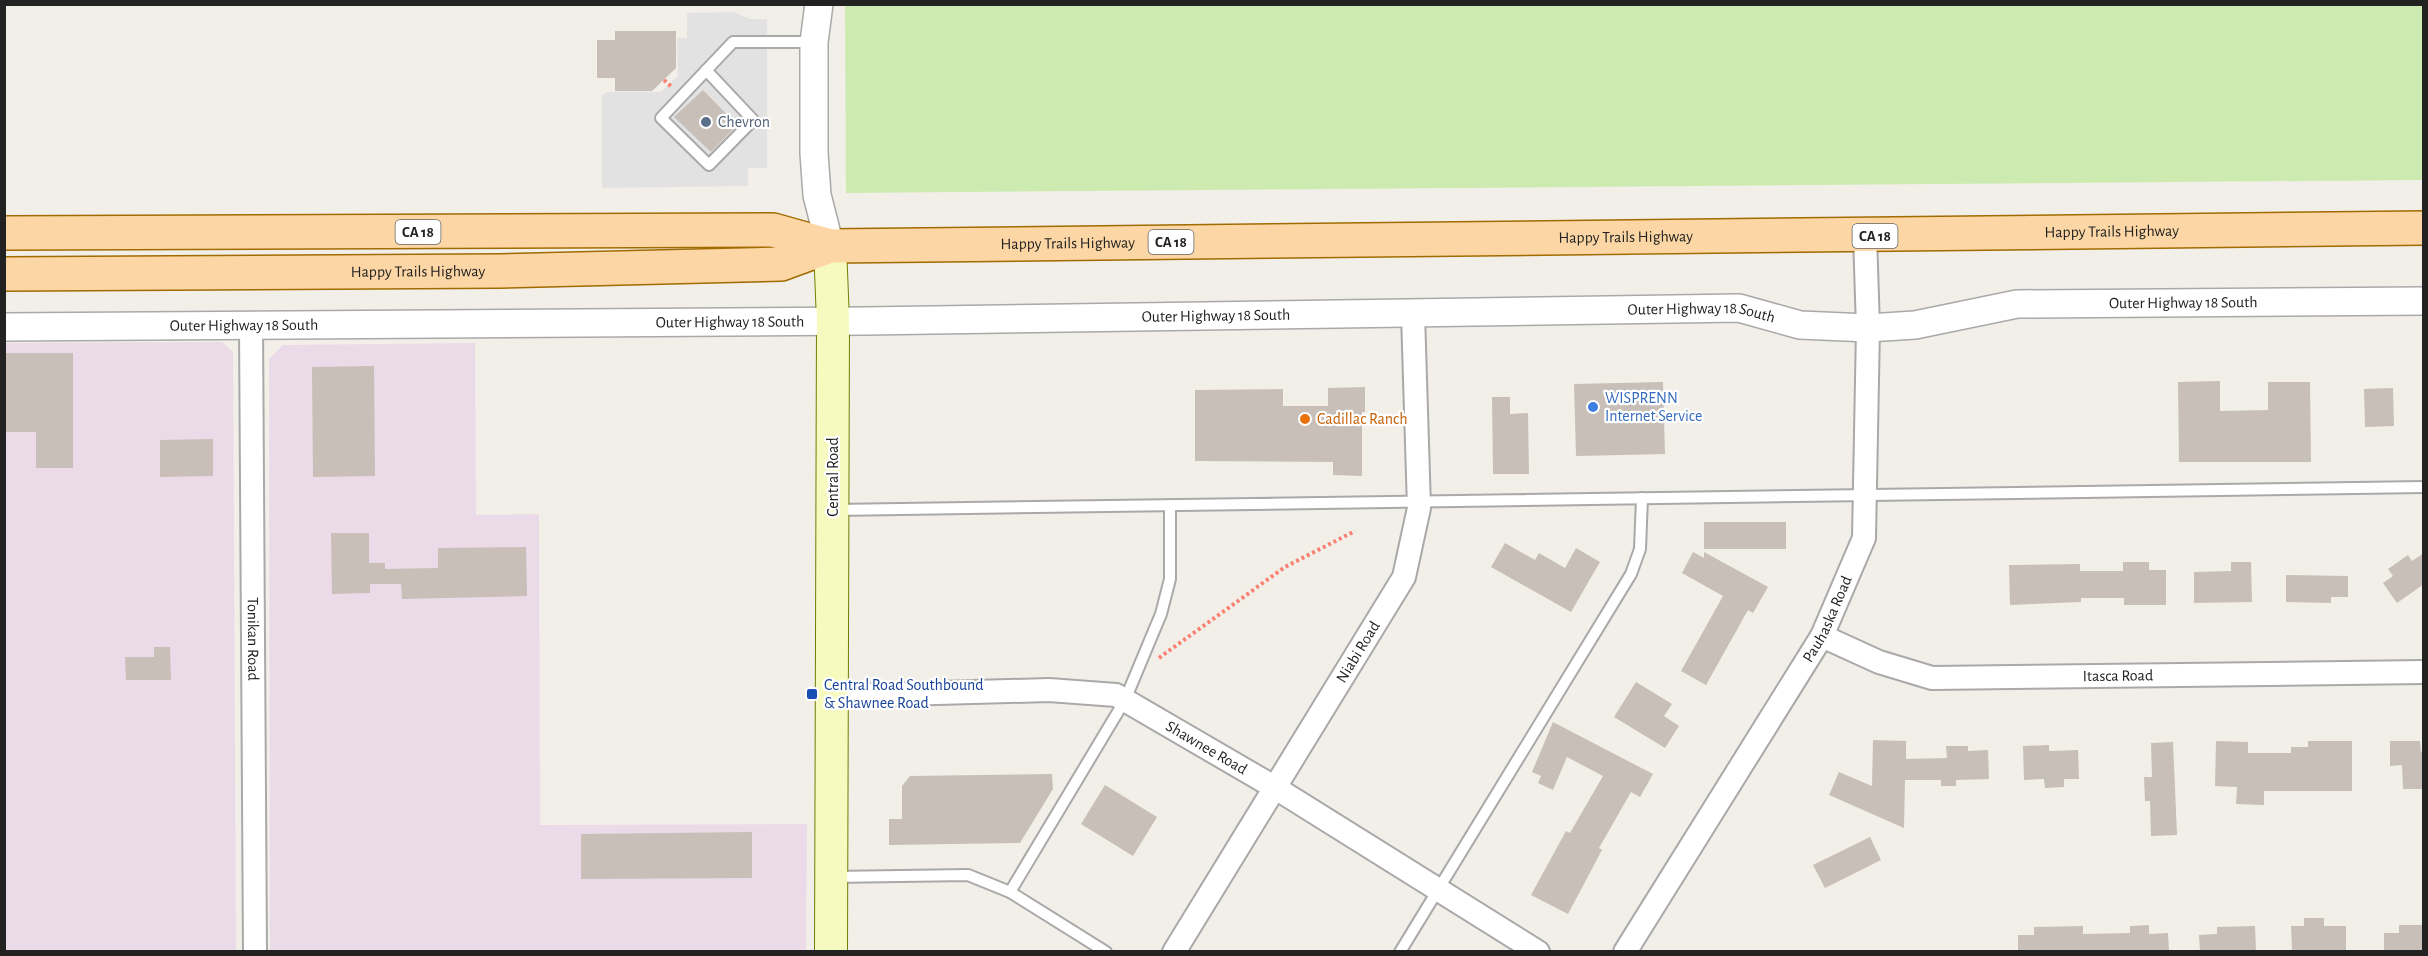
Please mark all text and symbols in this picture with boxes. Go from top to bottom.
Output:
place label: Chevron [718,114,770,130]
marker: Chevron [699,115,713,129]
road number: CA 18 [396,220,440,244]
street label: Happy Trails Highway [2044,223,2179,241]
road number: CA 18 [1852,224,1898,248]
street label: Happy Trails Highway [1558,228,1693,246]
road number: CA 18 [1148,230,1194,254]
street label: Happy Trails Highway [1000,235,1135,253]
street label: Happy Trails Highway [351,263,485,281]
street label: Outer Highway 18 South [2109,294,2258,312]
street label: Outer Highway 18 South [1627,300,1777,326]
street label: Outer Highway 18 South [1141,307,1290,325]
street label: Outer Highway 18 South [656,313,804,331]
street label: Outer Highway 18 South [170,317,318,334]
place label: WISPRENN Internet Service [1605,390,1702,424]
marker: WISPRENN Internet Service [1586,400,1600,414]
place label: Cadillac Ranch [1317,411,1407,427]
marker: Cadillac Ranch [1298,412,1312,426]
street label: Central Road [825,437,841,517]
street label: Pauhaska Road [1800,573,1855,665]
street label: Tonikan Road [245,597,261,681]
street label: Niabi Road [1333,618,1383,685]
street label: Itasca Road [2083,667,2153,684]
place label: Central Road Southbound & Shawnee Road [824,677,984,711]
marker: Central Road Southbound & Shawnee Road [805,687,819,701]
street label: Shawnee Road [1163,718,1250,778]

